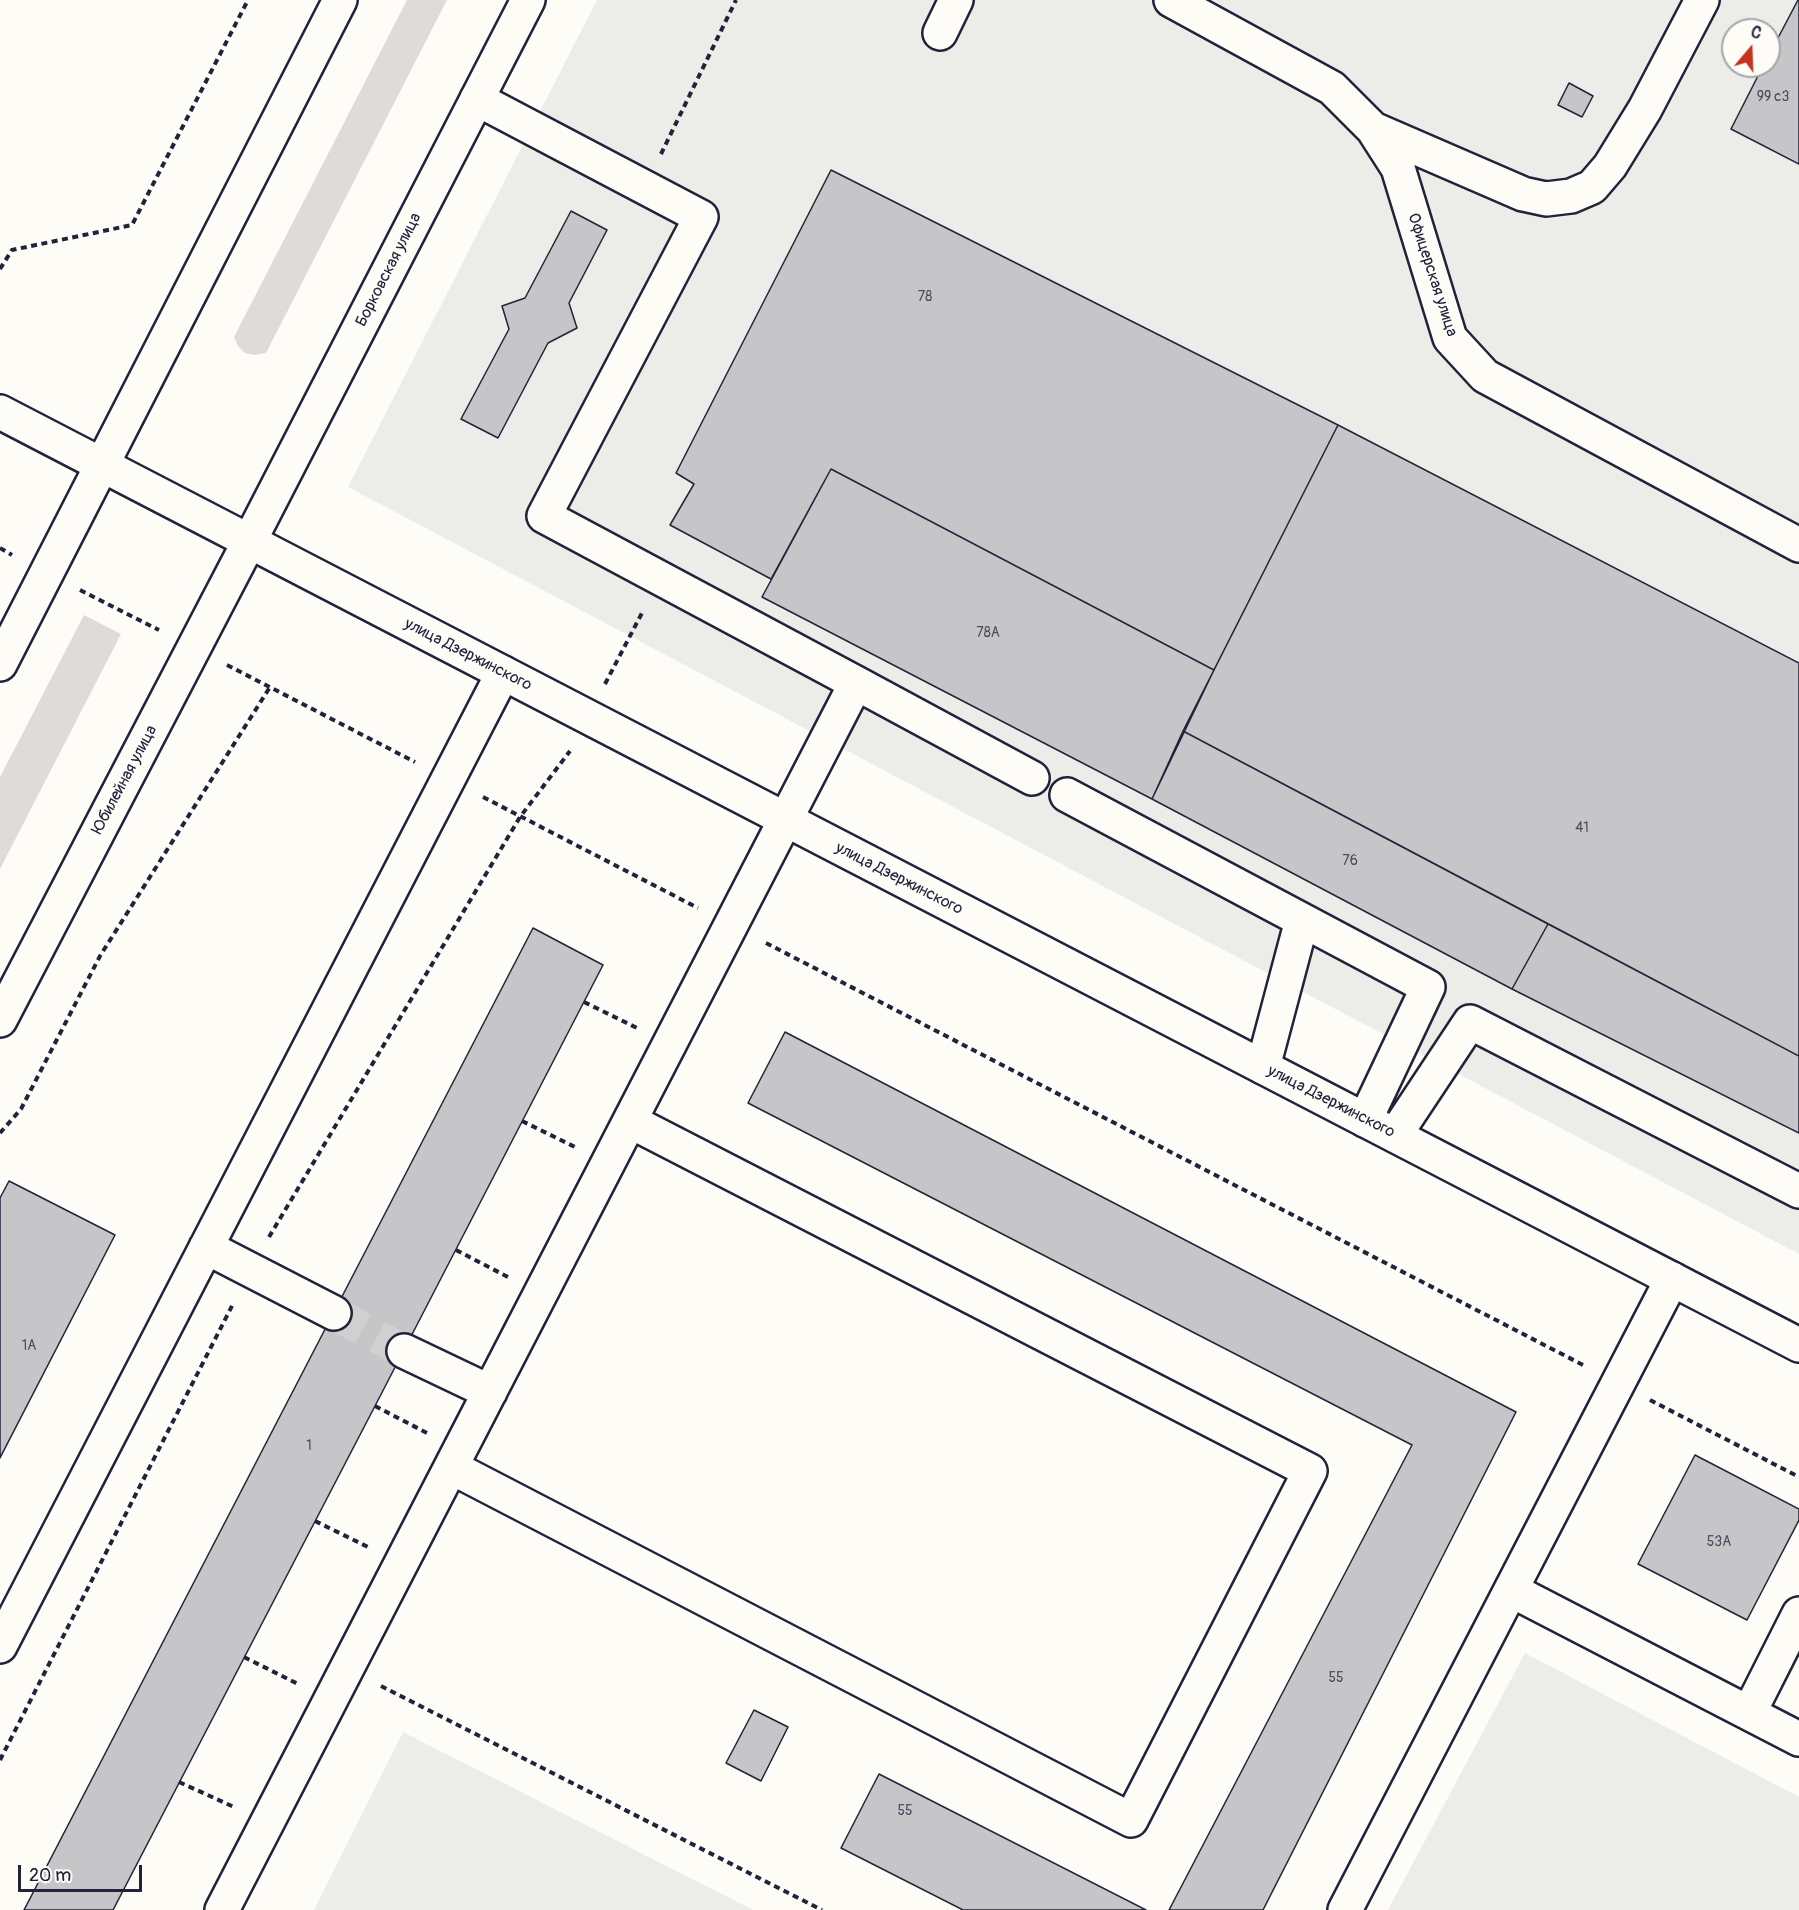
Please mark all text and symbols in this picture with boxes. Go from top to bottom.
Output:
north arrow [1721,18,1781,78]
text: С [1748,22,1764,44]
house number: 99 с3 [1757,89,1789,105]
street label: Борковская улица [352,210,426,330]
street label: Офицерская улица [1403,211,1461,339]
house number: 78 [918,289,932,305]
street label: улица Дзержинского [401,615,535,695]
house number: 78А [976,625,1000,641]
street label: Юбилейная улица [88,722,162,838]
house number: 41 [1575,820,1589,836]
street label: улица Дзержинского [832,839,966,919]
house number: 76 [1342,853,1358,869]
street label: улица Дзержинского [1264,1062,1398,1142]
house number: 1А [22,1338,36,1354]
house number: 1 [306,1438,312,1454]
house number: 53А [1707,1534,1731,1550]
house number: 55 [1328,1670,1344,1686]
house number: 55 [897,1803,913,1819]
scale bar [21,1853,146,1891]
text: 20 m [29,1864,71,1887]

